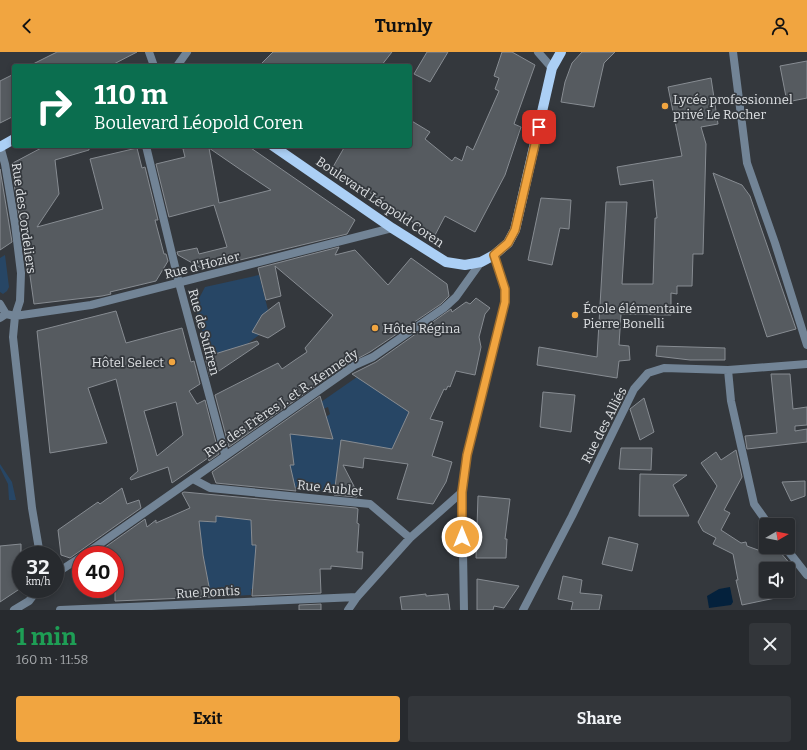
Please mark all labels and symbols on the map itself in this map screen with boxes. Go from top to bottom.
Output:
place label: Lycée professionnel privé Le Rocher [673,92,793,122]
marker: Lycée professionnel privé Le Rocher [660,101,670,111]
pin [522,110,556,144]
street label: Boulevard Léopold Coren [313,154,447,251]
street label: Rue des Cordeliers [9,161,39,275]
street label: Rue d'Hozier [163,248,241,282]
street label: Rue de Suffren [185,287,223,378]
place label: École élémentaire Pierre Bonelli [583,301,692,331]
marker: École élémentaire Pierre Bonelli [570,310,580,320]
place label: Hôtel Régina [383,321,460,336]
marker: Hôtel Régina [370,323,380,333]
street label: Rue des Frères J. et R. Kennedy [201,346,361,460]
place label: Hôtel Select [92,355,164,370]
marker: Hôtel Select [167,357,177,367]
street label: Rue des Alliés [578,384,630,466]
street label: Rue Aublet [296,477,364,499]
position arrow [441,516,483,558]
north arrow [759,518,795,554]
speed limit sign: 40 [72,546,124,598]
street label: Rue Pontis [176,583,240,601]

